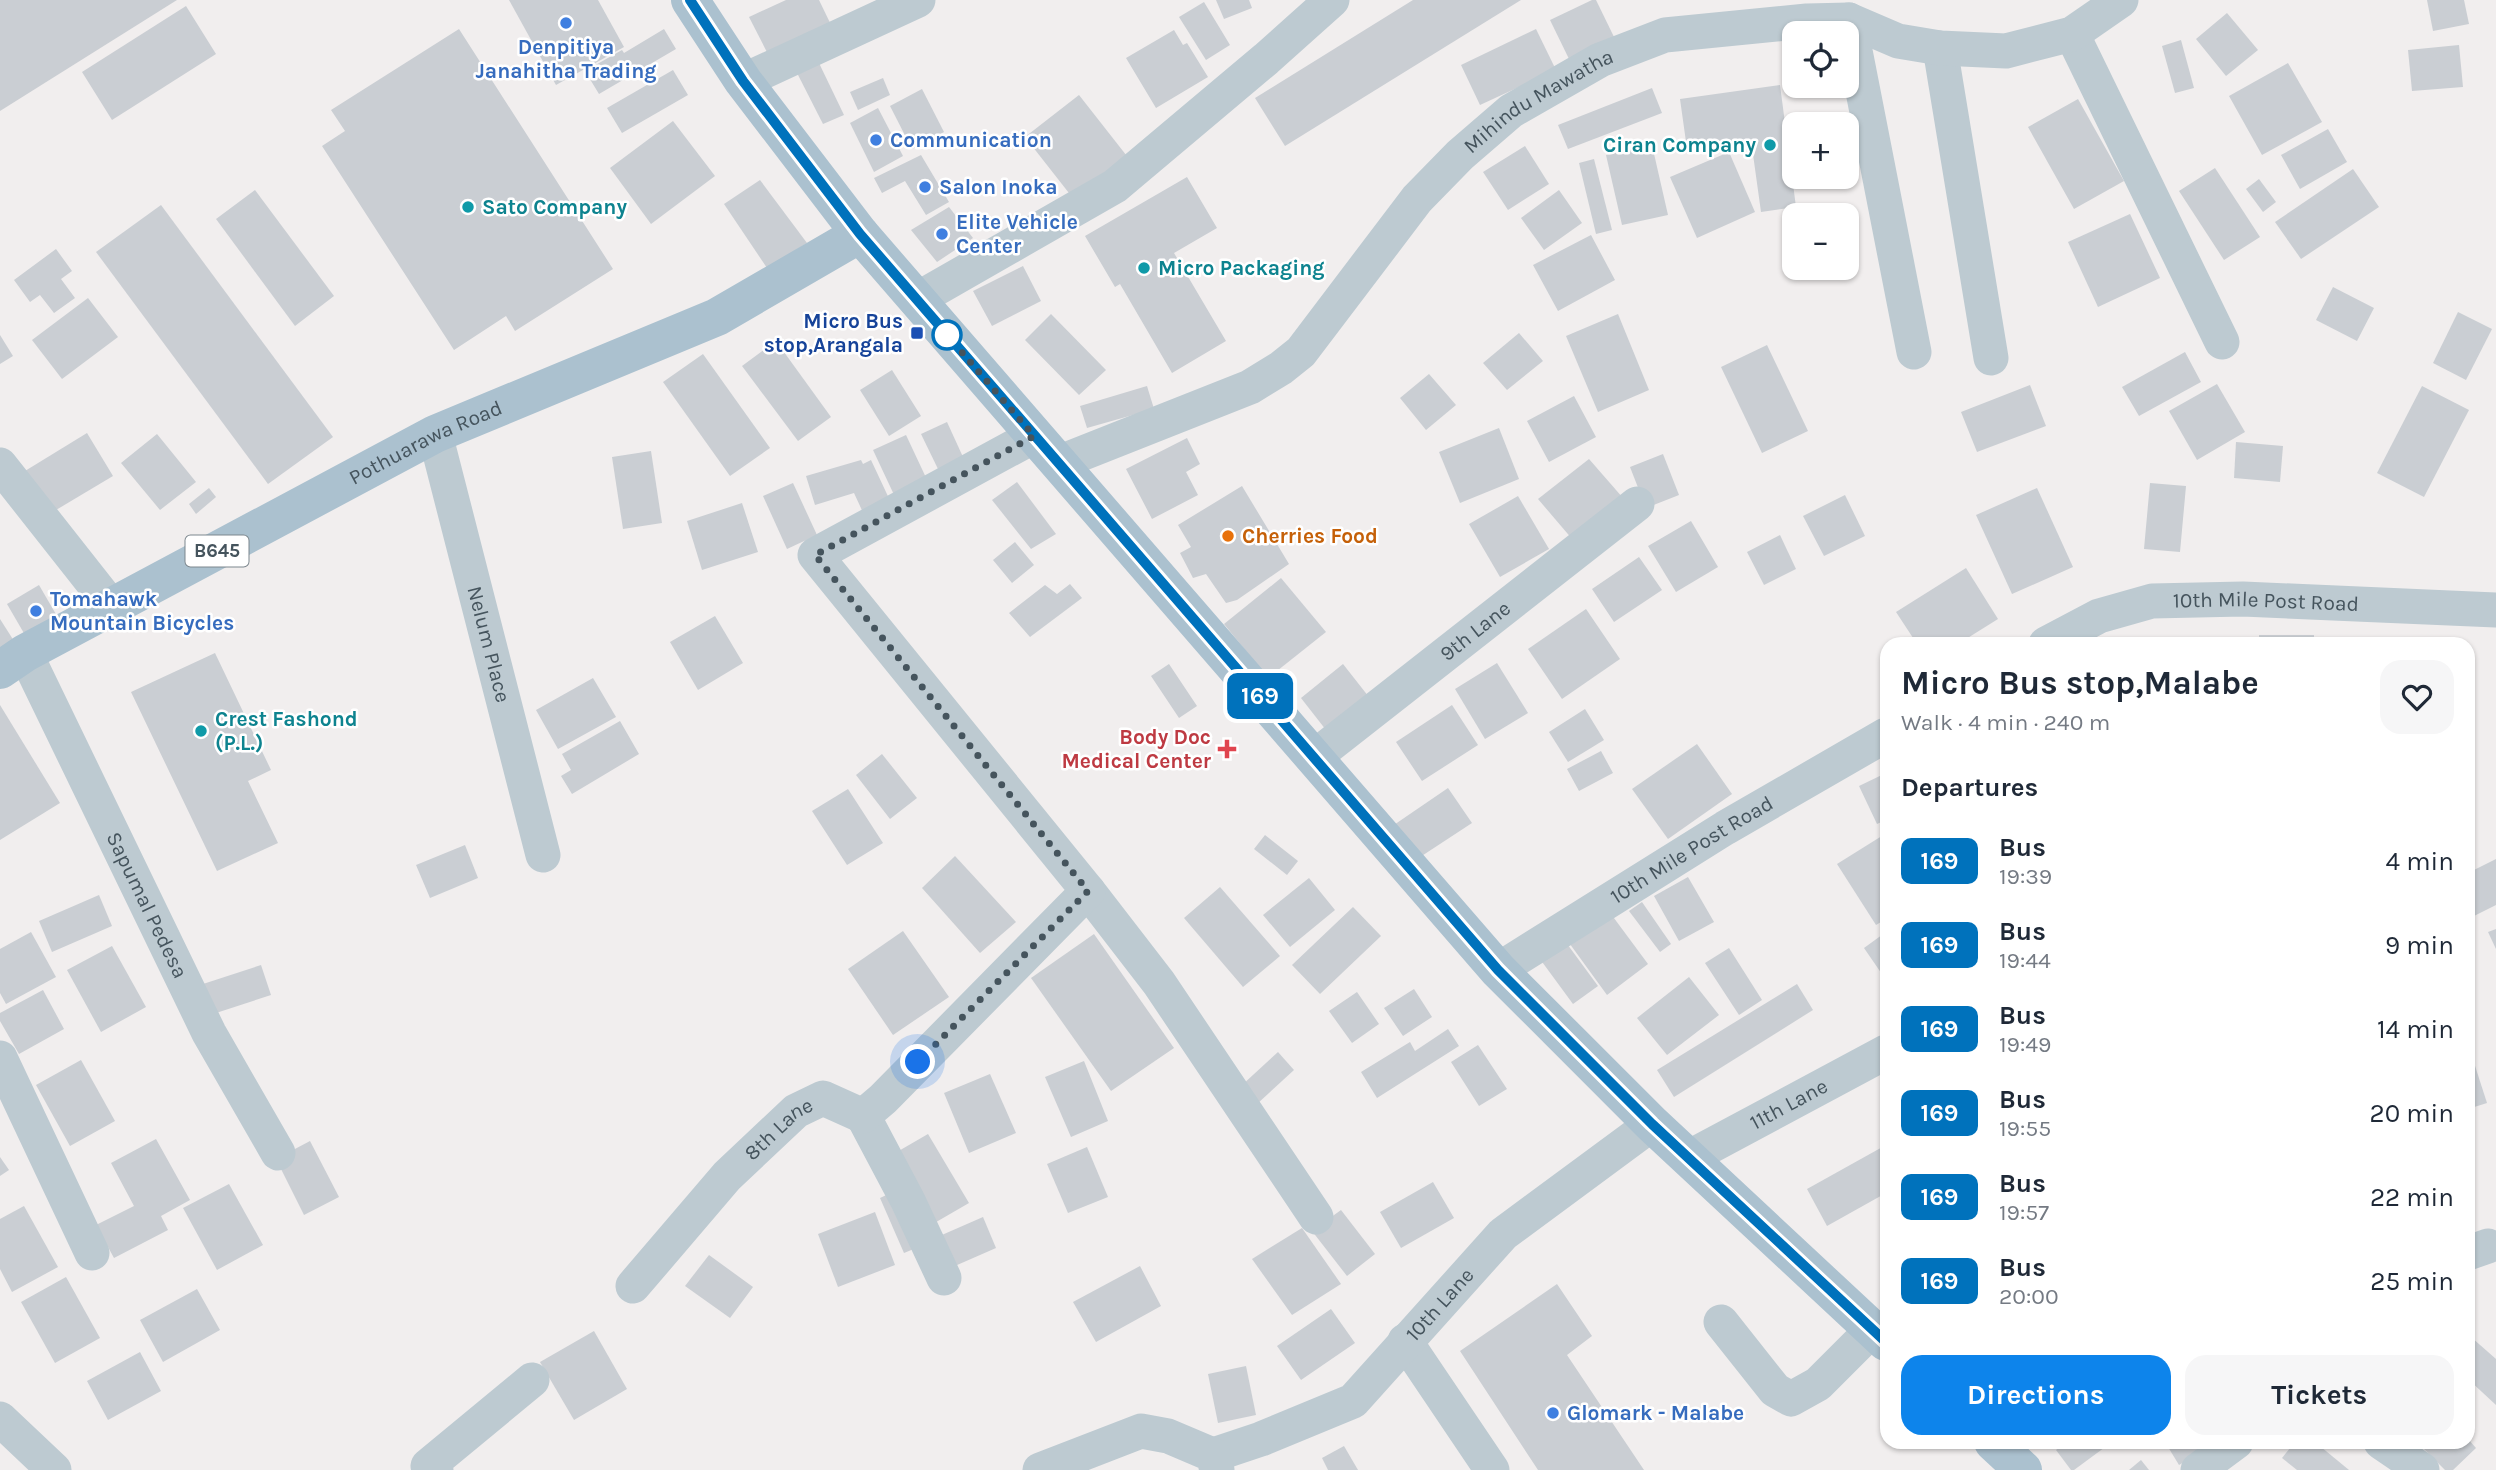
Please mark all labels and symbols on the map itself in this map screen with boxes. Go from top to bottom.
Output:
marker: Denpitiya Janahitha Trading [558,15,574,31]
place label: Denpitiya Janahitha Trading [476,35,656,83]
street label: Mihindu Mawatha [1459,44,1617,158]
place label: Communication [890,128,1052,152]
marker: Communication [868,132,884,148]
place label: Ciran Company [1603,133,1756,157]
marker: Ciran Company [1762,137,1778,153]
place label: Salon Inoka [939,175,1057,199]
marker: Salon Inoka [917,179,933,195]
place label: Sato Company [482,195,627,219]
marker: Sato Company [460,199,476,215]
place label: Elite Vehicle Center [956,210,1078,258]
marker: Elite Vehicle Center [934,226,950,242]
place label: Micro Packaging [1158,256,1325,280]
marker: Micro Packaging [1136,260,1152,276]
place label: Micro Bus stop,Arangala [764,309,903,357]
unlabelled marker [932,320,962,350]
marker: Micro Bus stop,Arangala [909,325,925,341]
street label: Pothuarawa Road [345,395,506,490]
place label: Cherries Food [1242,524,1378,548]
marker: Cherries Food [1220,528,1236,544]
road number: B645 [186,536,248,566]
street label: Nelum Place [462,584,515,705]
place label: Tomahawk Mountain Bicycles [50,587,234,635]
street label: 10th Mile Post Road [2173,587,2359,616]
street label: 9th Lane [1435,596,1515,666]
marker: Tomahawk Mountain Bicycles [28,603,44,619]
line badge: 169 [1220,673,1300,719]
place label: Crest Fashond (P.L.) [215,707,358,755]
marker: Crest Fashond (P.L.) [193,723,209,739]
place label: Body Doc Medical Center [1061,725,1212,773]
marker: Body Doc Medical Center [1217,739,1237,759]
street label: 10th Mile Post Road [1606,791,1777,909]
street label: Sapumal Pedesa [101,828,193,982]
your location [900,1044,935,1079]
street label: 11th Lane [1746,1074,1832,1135]
street label: 8th Lane [740,1093,817,1165]
street label: 10th Lane [1401,1263,1479,1346]
place label: Glomark - Malabe [1567,1401,1744,1425]
marker: Glomark - Malabe [1545,1405,1561,1421]

